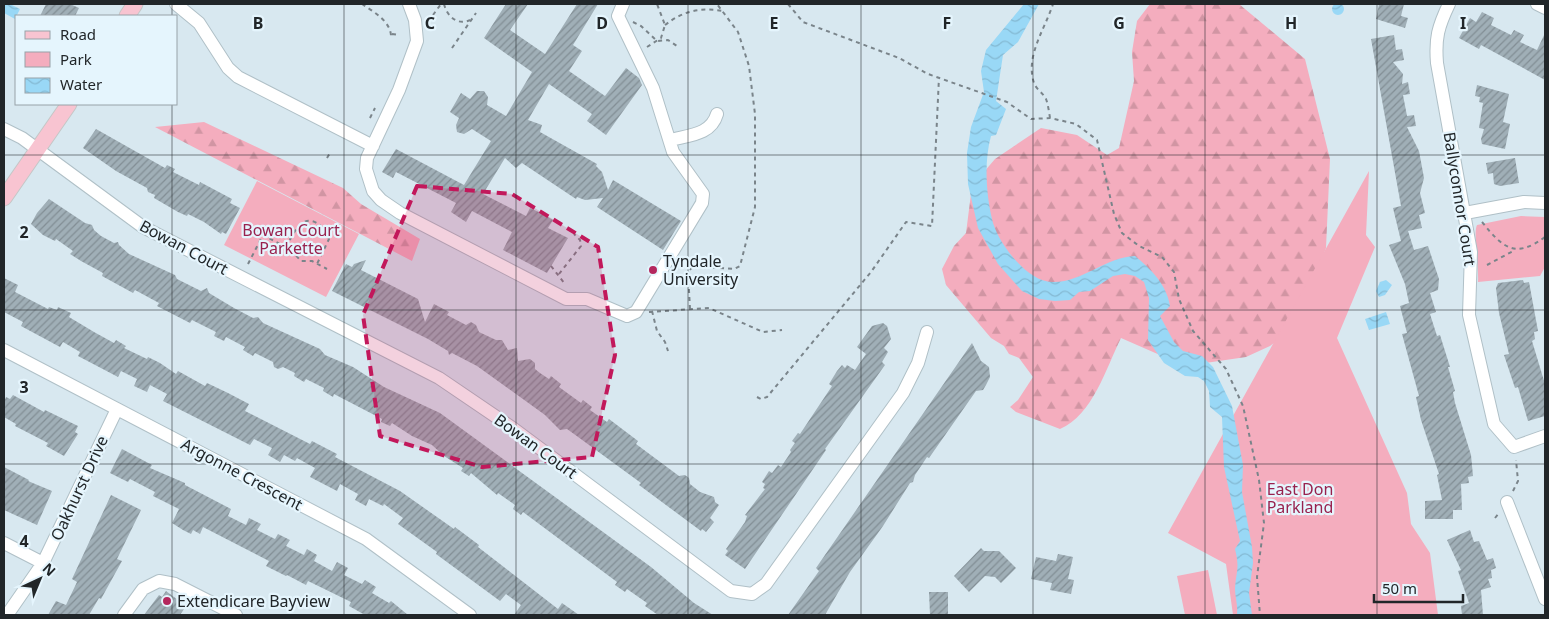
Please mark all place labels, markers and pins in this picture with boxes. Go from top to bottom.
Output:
place label: Tyndale University [663,250,739,290]
marker: Tyndale University [647,264,659,276]
place label: Extendicare Bayview [177,590,331,612]
marker: Extendicare Bayview [161,595,173,607]

